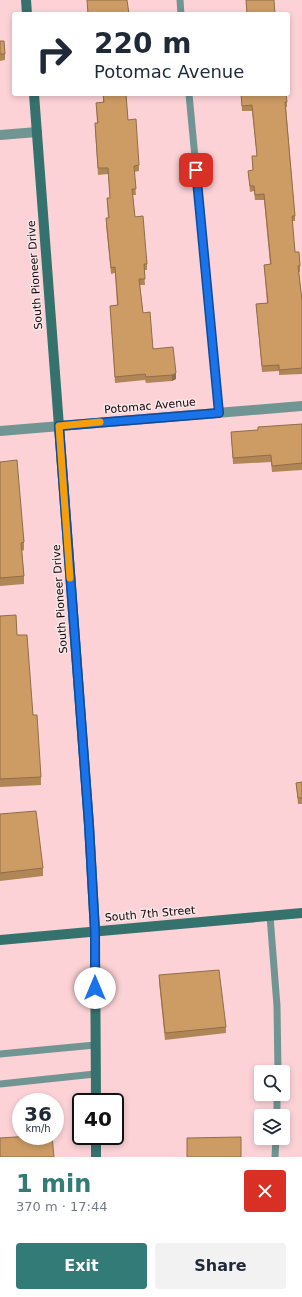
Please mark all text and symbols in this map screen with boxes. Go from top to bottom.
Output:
text: 220 m [94,27,191,60]
icon: right [28,28,80,80]
text: Potomac Avenue [94,61,244,82]
pin [179,153,213,187]
icon: arrive [185,159,207,181]
street label: South Pioneer Drive [25,220,45,330]
street label: Potomac Avenue [104,396,197,416]
street label: South Pioneer Drive [50,544,70,654]
street label: South 7th Street [104,904,196,924]
position arrow [74,967,116,1009]
map controls [254,1065,290,1145]
button: search [254,1065,290,1101]
speed limit sign: 40 [72,1093,124,1145]
text: 36 [24,1102,52,1126]
button: layers [254,1109,290,1145]
text: km/h [25,1123,51,1134]
text: 1 min [16,1170,91,1198]
button: close [244,1170,286,1212]
text: 370 m · 17:44 [16,1199,107,1214]
button: Exit [16,1243,147,1289]
button: Share [155,1243,286,1289]

